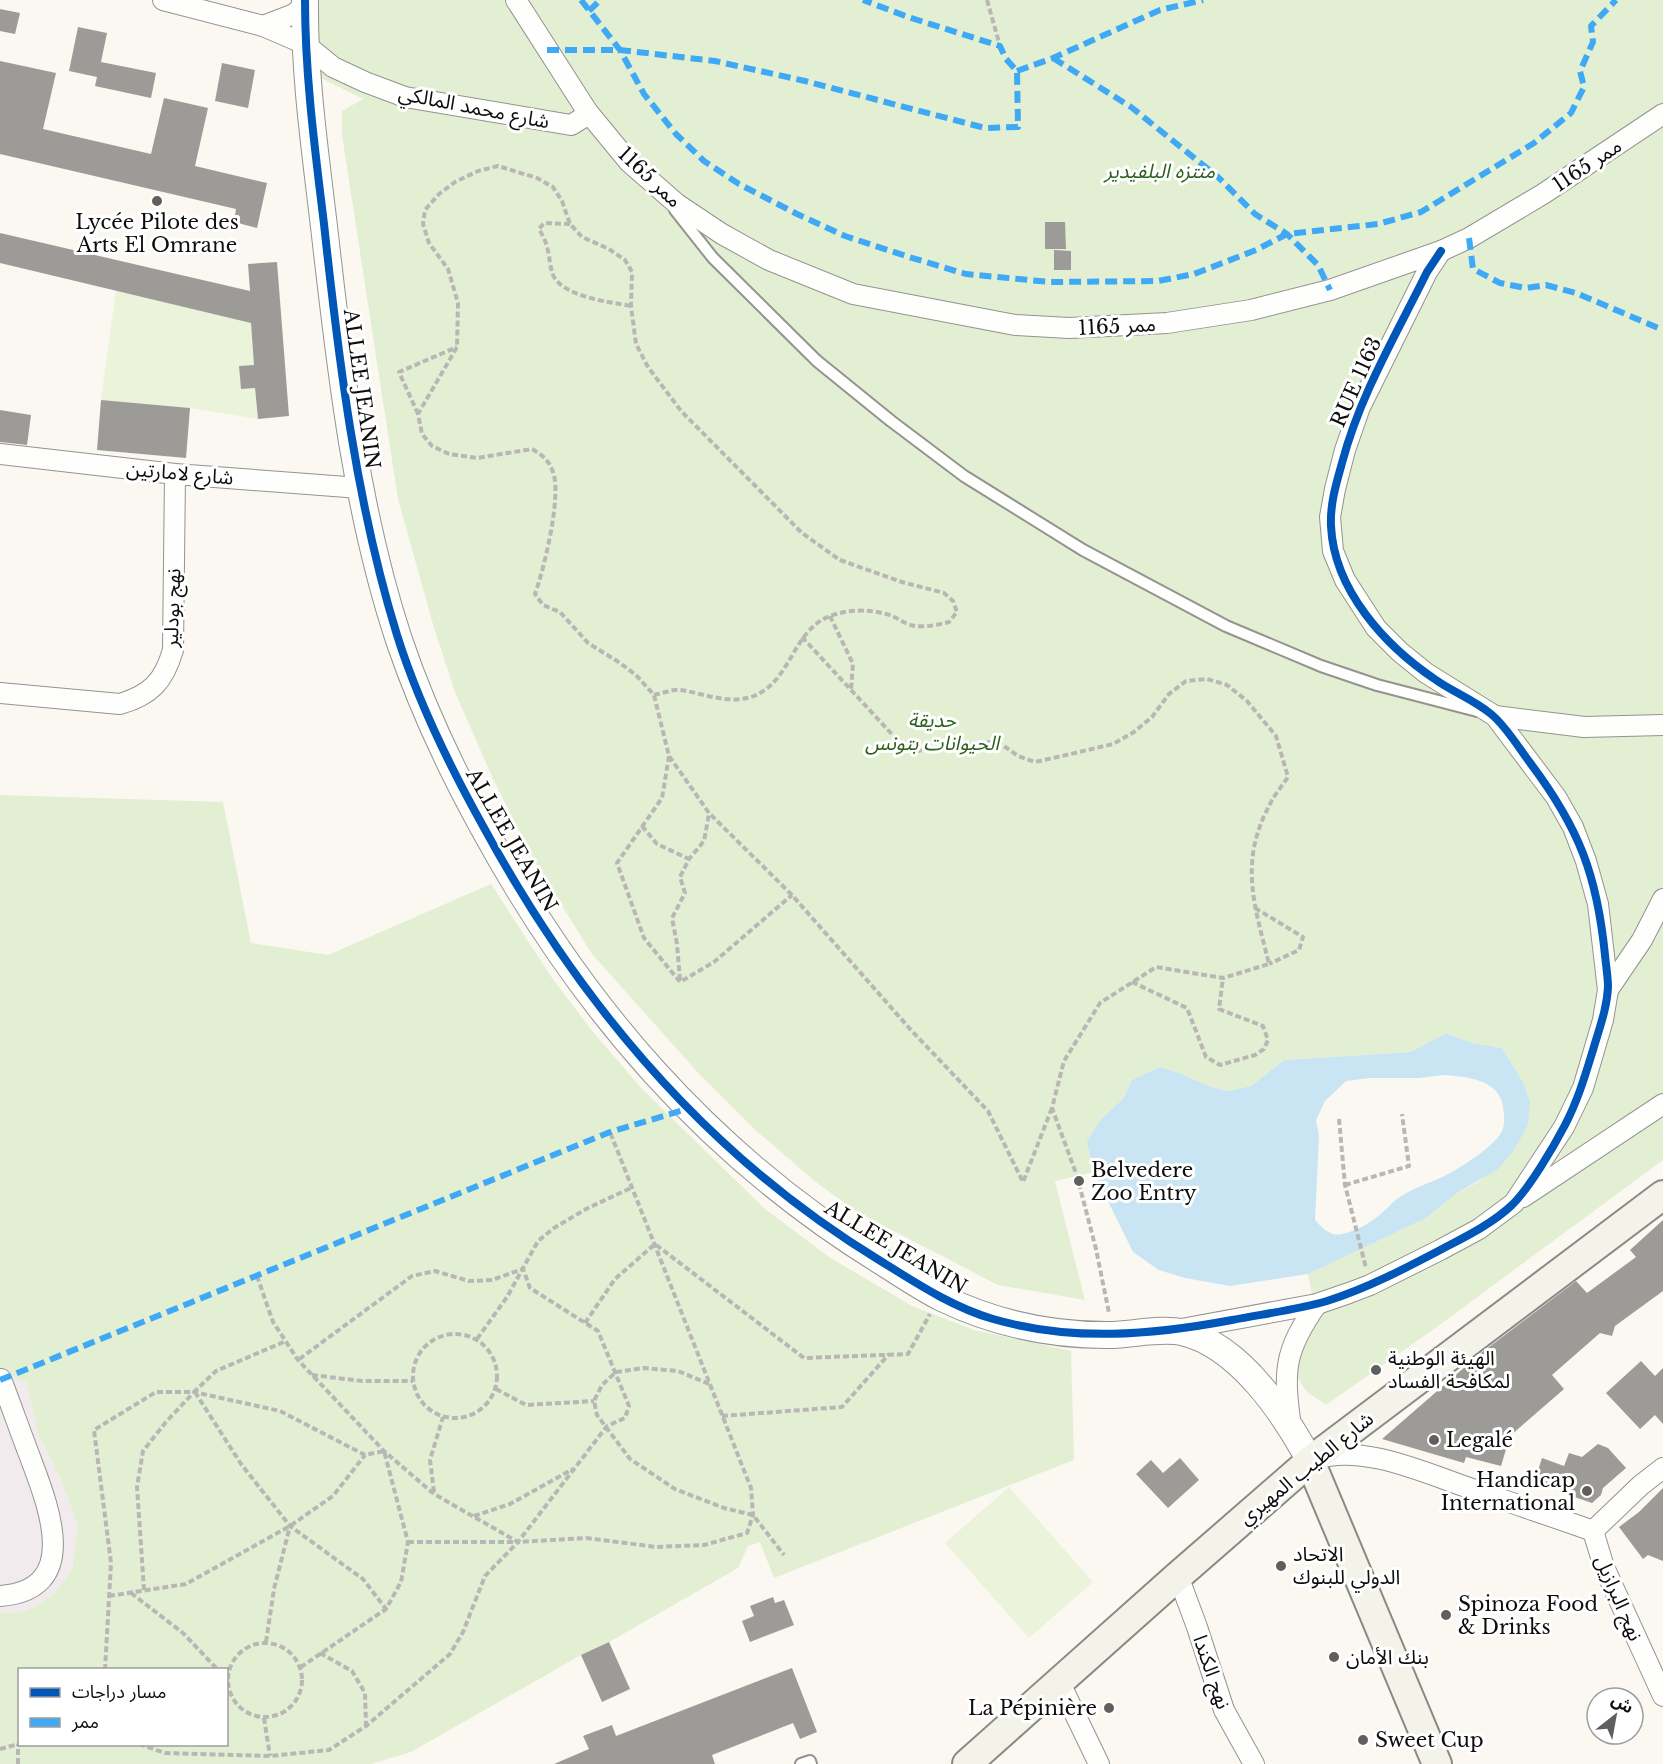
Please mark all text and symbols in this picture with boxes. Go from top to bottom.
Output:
street label: شارع محمد المالكي [396,81,552,137]
street label: ممر 1165 [1548,133,1626,197]
street label: ممر 1165 [613,142,687,212]
park label: منتزه البلفيدير [1103,159,1216,183]
marker: Lycée Pilote des Arts El Omrane [150,194,164,208]
place label: Lycée Pilote des Arts El Omrane [75,210,239,257]
street label: ALLEE JEANIN [339,306,385,471]
street label: ممر 1165 [1078,312,1156,340]
street label: RUE 1163 [1326,333,1386,431]
street label: شارع لامارتين [125,456,235,493]
street label: نهج بودلير [159,568,188,649]
park label: حديقة الحيوانات بتونس [865,708,1001,755]
street label: ALLEE JEANIN [461,763,563,916]
place label: Belvedere Zoo Entry [1091,1158,1197,1205]
marker: Belvedere Zoo Entry [1072,1174,1086,1188]
street label: ALLEE JEANIN [820,1195,971,1299]
place label: الهيئة الوطنية لمكافحة الفساد [1388,1346,1510,1393]
marker: الهيئة الوطنية لمكافحة الفساد [1369,1363,1383,1377]
street label: شارع الطيب المهيري [1234,1406,1380,1532]
place label: Legalé [1446,1428,1513,1452]
marker: Legalé [1427,1433,1441,1447]
place label: Handicap International [1441,1468,1575,1515]
marker: Handicap International [1580,1484,1594,1498]
place label: الاتحاد الدولي للبنوك [1293,1542,1400,1593]
street label: نهج البرازيل [1587,1552,1648,1646]
marker: الاتحاد الدولي للبنوك [1274,1559,1288,1573]
place label: Spinoza Food & Drinks [1458,1592,1598,1639]
marker: Spinoza Food & Drinks [1439,1608,1453,1622]
street label: نهج الكندا [1185,1632,1236,1713]
place label: بنك الأمان [1346,1645,1429,1669]
marker: بنك الأمان [1327,1650,1341,1664]
legend [18,1668,228,1746]
text: مسار دراجات [72,1681,167,1703]
north arrow [1585,1686,1645,1746]
text: ش [1608,1689,1637,1717]
place label: La Pépinière [968,1696,1097,1720]
marker: La Pépinière [1102,1701,1116,1715]
text: ممر [71,1711,99,1733]
place label: Sweet Cup [1375,1728,1484,1752]
marker: Sweet Cup [1356,1733,1370,1747]

